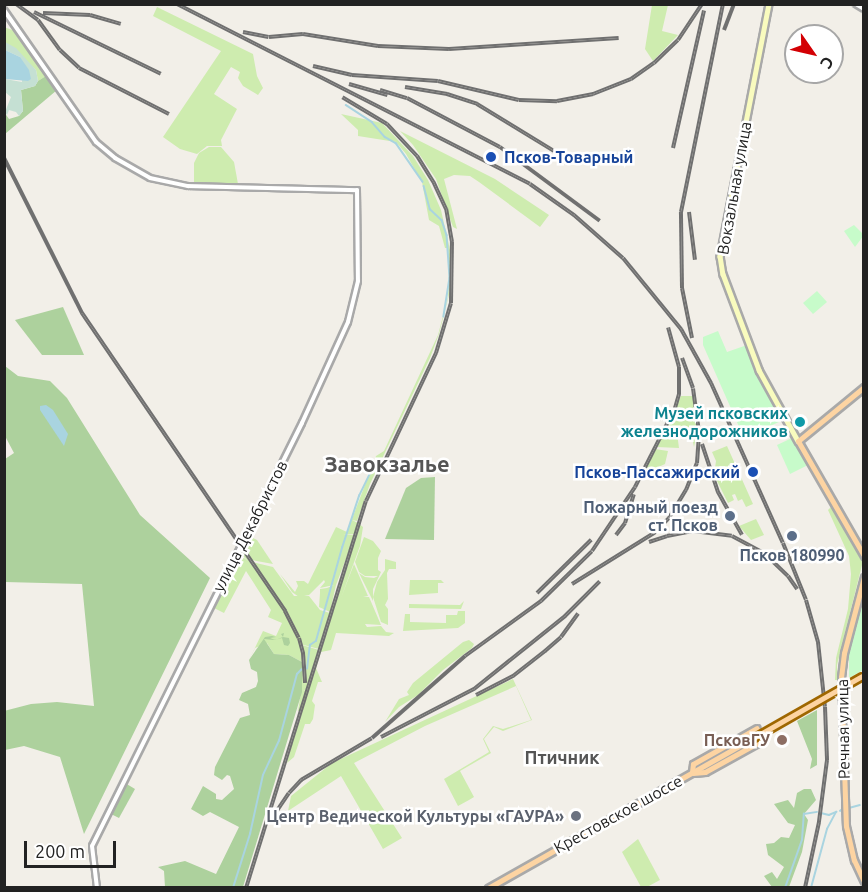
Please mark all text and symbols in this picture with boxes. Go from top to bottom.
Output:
north arrow [784,24,844,84]
text: С [817,54,838,72]
street label: Вокзальная улица [713,120,755,256]
place label: Псков-Товарный [504,147,633,167]
marker: Псков-Товарный [482,148,500,166]
place label: Музей псковских железнодорожников [621,403,788,441]
marker: Музей псковских железнодорожников [793,415,807,429]
district label: Завокзалье [324,451,450,477]
street label: улица Декабристов [209,457,291,595]
place label: Псков-Пассажирский [574,462,740,482]
marker: Псков-Пассажирский [744,463,762,481]
place label: Пожарный поезд ст. Псков [583,497,718,535]
marker: Пожарный поезд ст. Псков [723,509,737,523]
marker: Псков 180990 [785,529,799,543]
place label: Псков 180990 [740,545,844,565]
street label: Речная улица [833,679,853,779]
place label: ПсковГУ [704,730,770,750]
marker: ПсковГУ [775,733,789,747]
district label: Птичник [525,746,599,768]
street label: Крестовское шоссе [550,771,686,857]
place label: Центр Ведической Культуры «ГАУРА» [266,806,564,826]
marker: Центр Ведической Культуры «ГАУРА» [569,809,583,823]
scale bar [27,829,118,867]
text: 200 m [35,841,85,861]

